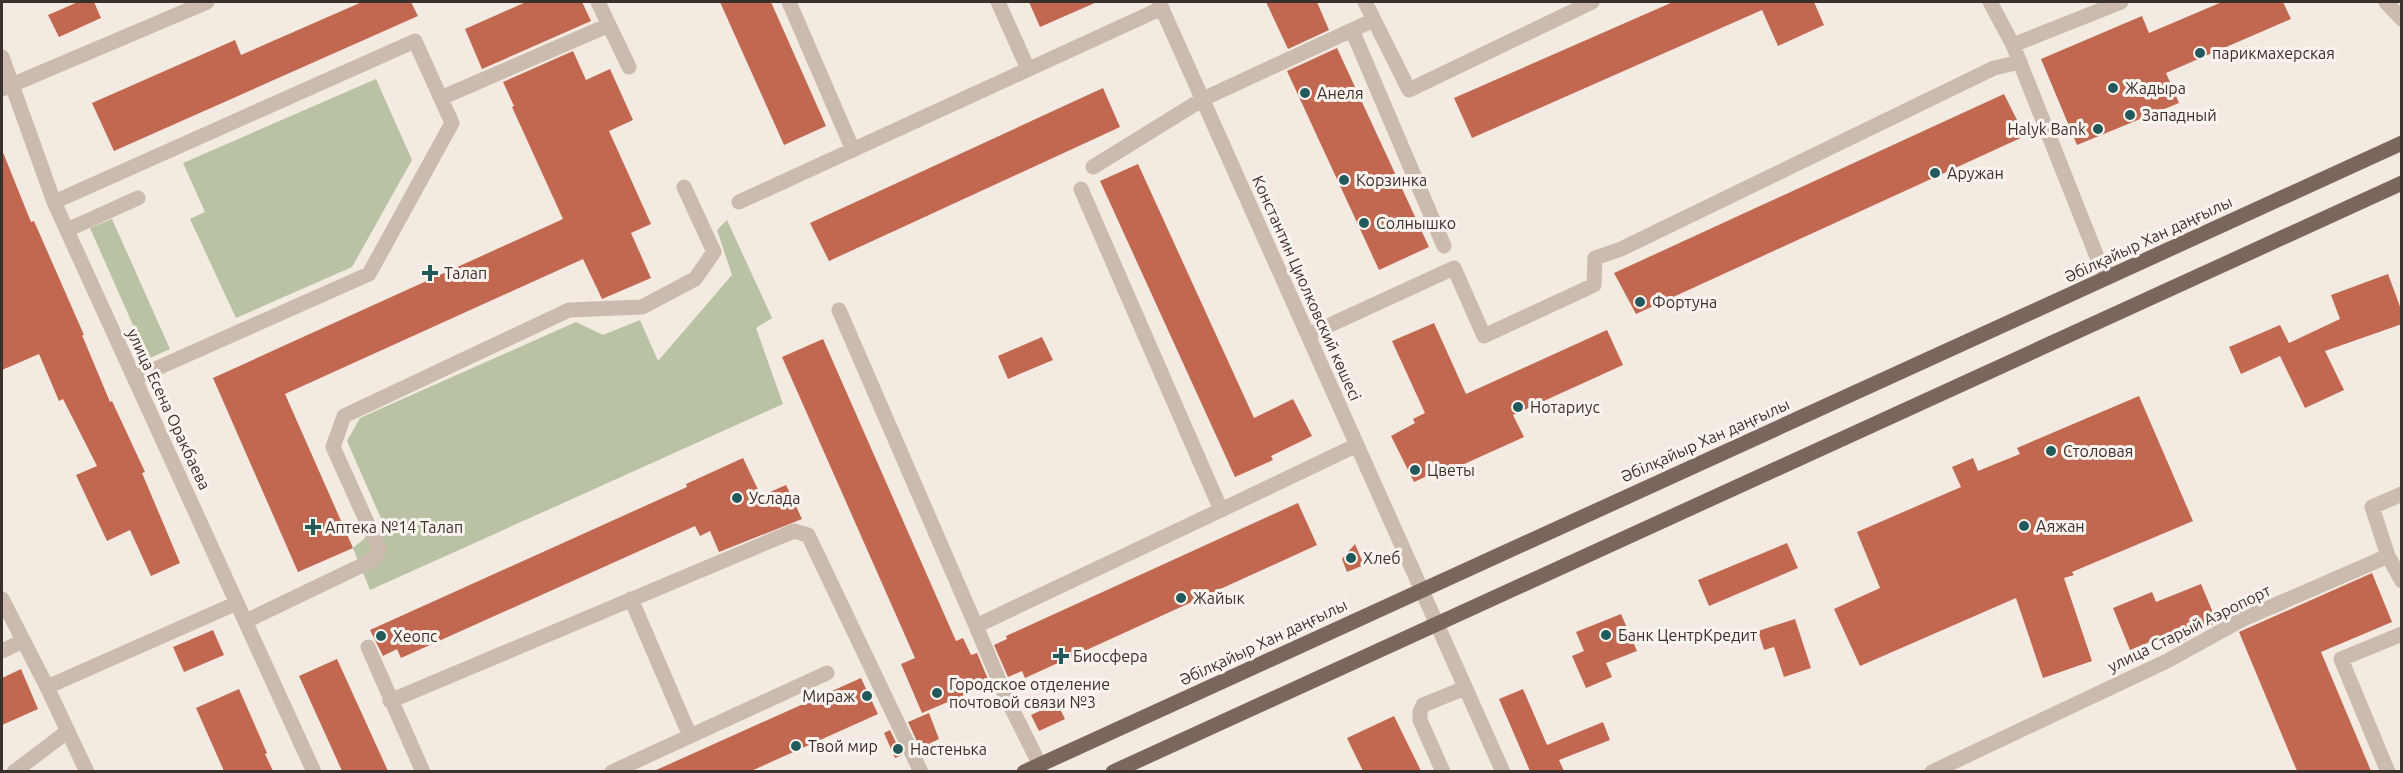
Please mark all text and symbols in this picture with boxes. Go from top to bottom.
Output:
place label: парикмахерская [2212,44,2335,62]
marker: парикмахерская [2193,46,2207,60]
place label: Жадыра [2125,79,2186,97]
marker: Жадыра [2106,81,2120,95]
place label: Анеля [1317,84,1364,102]
marker: Анеля [1298,86,1312,100]
place label: Западный [2142,106,2217,124]
marker: Западный [2123,108,2137,122]
place label: Halyk Bank [2007,120,2086,138]
marker: Halyk Bank [2091,122,2105,136]
place label: Аружан [1947,164,2004,182]
marker: Аружан [1928,166,1942,180]
place label: Корзинка [1356,171,1427,189]
street label: Константин Циолковский көшесі [1249,173,1365,403]
marker: Корзинка [1337,173,1351,187]
street label: Әбілқайыр Хан даңғылы [2061,192,2235,286]
place label: Солнышко [1376,214,1456,232]
marker: Солнышко [1357,216,1371,230]
marker: Талап [421,264,439,282]
place label: Талап [444,264,487,282]
place label: Фортуна [1652,293,1717,311]
marker: Фортуна [1633,295,1647,309]
street label: улица Есена Оракбаева [124,326,214,492]
street label: Әбілқайыр Хан даңғылы [1618,395,1792,485]
place label: Нотариус [1530,398,1600,416]
marker: Нотариус [1511,400,1525,414]
place label: Столовая [2063,442,2133,460]
marker: Столовая [2044,444,2058,458]
place label: Цветы [1427,461,1475,479]
marker: Цветы [1408,463,1422,477]
place label: Услада [749,489,800,507]
marker: Услада [730,491,744,505]
place label: Аяжан [2036,517,2085,535]
place label: Аптека №14 Талап [325,518,463,536]
marker: Аяжан [2017,519,2031,533]
marker: Аптека №14 Талап [306,520,320,534]
place label: Хлеб [1363,549,1401,567]
marker: Хлеб [1344,551,1358,565]
street label: улица Старый Аэропорт [2105,581,2273,675]
place label: Жайык [1193,589,1245,607]
marker: Жайык [1174,591,1188,605]
street label: Әбілқайыр Хан даңғылы [1176,595,1350,689]
place label: Банк ЦентрКредит [1618,626,1757,644]
place label: Хеопс [393,627,438,645]
marker: Банк ЦентрКредит [1599,628,1613,642]
marker: Хеопс [374,629,388,643]
place label: Биосфера [1073,647,1148,665]
marker: Биосфера [1054,649,1068,663]
place label: Городское отделение почтовой связи №3 [949,675,1110,711]
marker: Городское отделение почтовой связи №3 [930,686,944,700]
place label: Мираж [802,687,855,705]
marker: Мираж [860,689,874,703]
place label: Твой мир [808,737,878,755]
marker: Твой мир [789,739,803,753]
place label: Настенька [910,740,987,758]
marker: Настенька [891,742,905,756]

